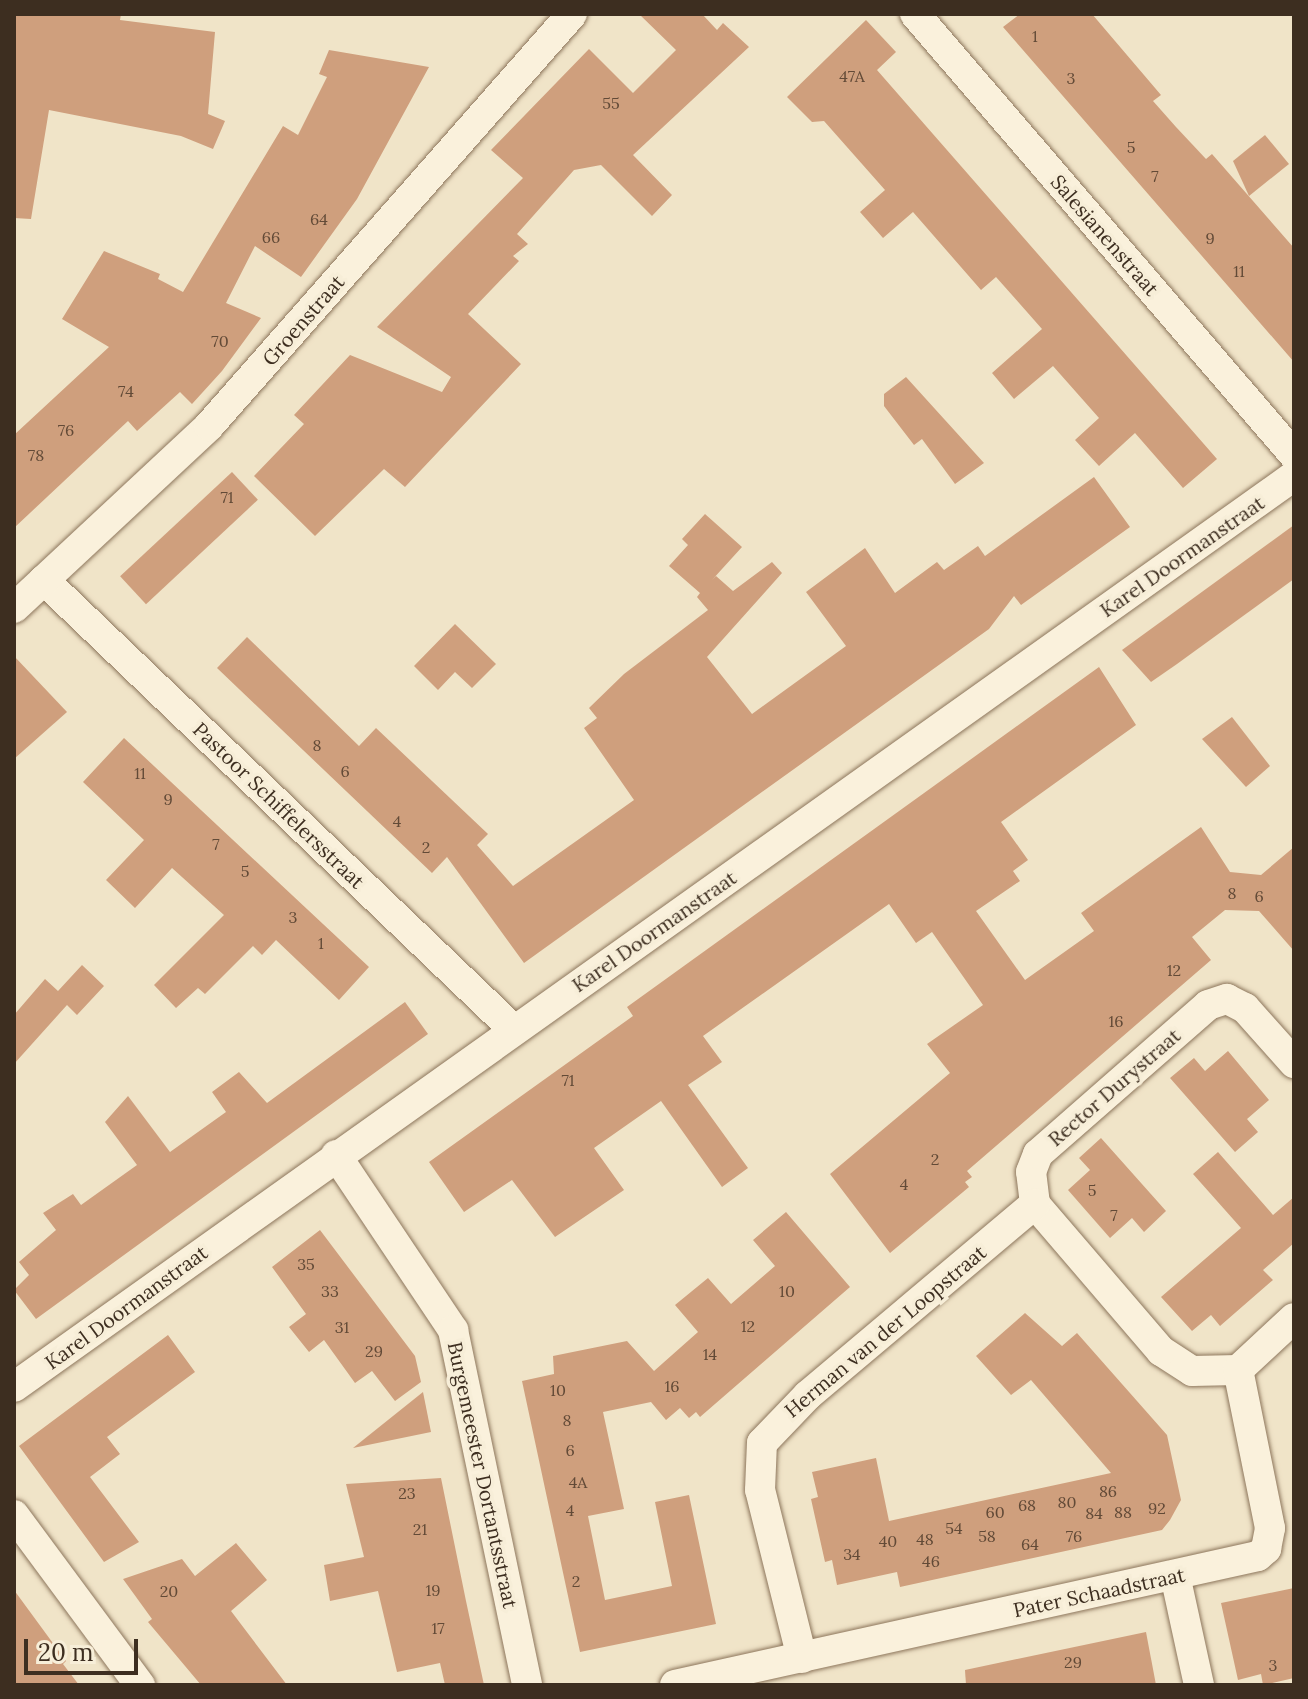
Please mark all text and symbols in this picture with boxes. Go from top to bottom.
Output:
house number: 1 [1032,26,1038,46]
house number: 47A [839,66,865,86]
house number: 3 [1067,68,1075,88]
house number: 55 [602,93,620,113]
house number: 5 [1127,137,1135,157]
house number: 7 [1151,166,1159,186]
street label: Salesianenstraat [1046,170,1164,300]
house number: 64 [310,209,328,229]
house number: 66 [262,227,280,247]
house number: 9 [1205,228,1215,248]
house number: 11 [1233,261,1245,281]
street label: Groenstraat [257,270,349,370]
house number: 70 [211,331,229,351]
house number: 74 [118,381,134,401]
house number: 76 [58,420,74,440]
house number: 78 [28,445,44,465]
house number: 71 [220,487,234,507]
street label: Karel Doormanstraat [1095,490,1269,622]
street label: Pastoor Schiffelersstraat [188,717,370,893]
house number: 8 [313,735,321,755]
house number: 6 [340,761,350,781]
house number: 11 [134,763,146,783]
house number: 9 [163,789,173,809]
house number: 4 [393,811,401,831]
house number: 7 [212,834,220,854]
house number: 2 [422,837,430,857]
house number: 5 [241,861,249,881]
street label: Karel Doormanstraat [567,865,741,997]
house number: 8 [1228,883,1236,903]
house number: 6 [1254,886,1264,906]
house number: 3 [289,907,297,927]
house number: 1 [318,933,324,953]
house number: 12 [1167,960,1181,980]
house number: 16 [1108,1011,1124,1031]
street label: Rector Durystraat [1043,1023,1185,1151]
house number: 71 [561,1070,575,1090]
house number: 2 [931,1149,939,1169]
house number: 4 [900,1174,908,1194]
house number: 5 [1088,1180,1096,1200]
house number: 7 [1110,1205,1118,1225]
street label: Karel Doormanstraat [40,1240,212,1374]
street label: Herman van der Loopstraat [780,1240,990,1422]
house number: 35 [297,1254,315,1274]
house number: 33 [321,1281,339,1301]
house number: 10 [779,1281,795,1301]
house number: 12 [741,1316,755,1336]
house number: 31 [335,1317,349,1337]
street label: Burgemeester Dortantsstraat [443,1339,523,1611]
house number: 29 [365,1341,383,1361]
house number: 14 [703,1344,717,1364]
house number: 16 [664,1376,680,1396]
house number: 10 [550,1380,566,1400]
house number: 8 [563,1410,571,1430]
house number: 6 [565,1440,575,1460]
house number: 4A [569,1472,587,1492]
house number: 86 [1099,1481,1117,1501]
house number: 23 [398,1483,416,1503]
house number: 80 [1058,1492,1076,1512]
house number: 68 [1018,1495,1036,1515]
house number: 92 [1148,1498,1166,1518]
house number: 4 [566,1500,574,1520]
house number: 60 [985,1502,1005,1522]
house number: 88 [1114,1502,1132,1522]
house number: 84 [1085,1503,1103,1523]
house number: 54 [945,1518,963,1538]
house number: 21 [413,1519,427,1539]
house number: 58 [978,1526,996,1546]
house number: 76 [1066,1526,1082,1546]
house number: 48 [916,1529,934,1549]
house number: 40 [879,1531,897,1551]
house number: 64 [1021,1534,1039,1554]
house number: 34 [843,1544,861,1564]
house number: 46 [922,1551,940,1571]
street label: Pater Schaadstraat [1011,1562,1187,1622]
house number: 2 [572,1571,580,1591]
house number: 19 [425,1580,441,1600]
house number: 20 [160,1581,178,1601]
house number: 17 [431,1618,445,1638]
scale bar [28,1623,142,1673]
text: 20 m [38,1637,94,1668]
house number: 29 [1064,1652,1082,1672]
house number: 3 [1269,1655,1277,1675]

